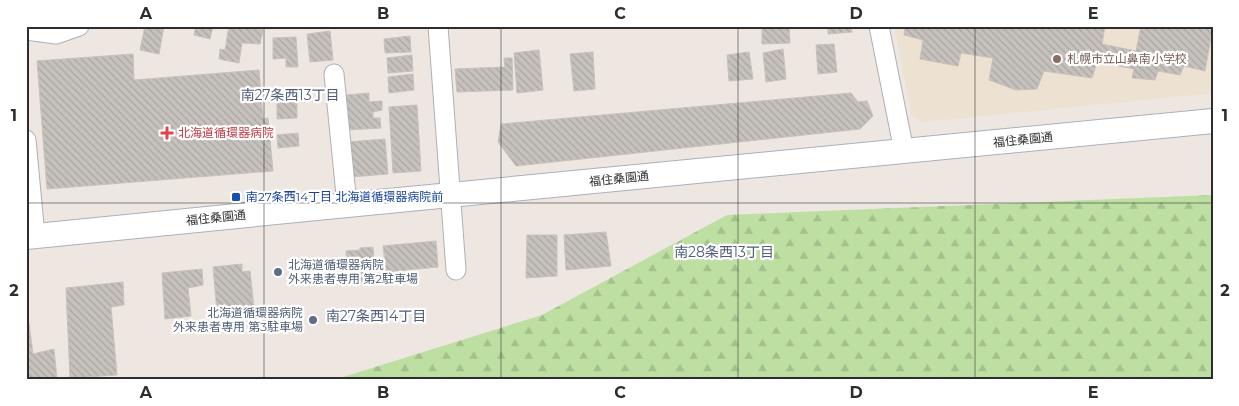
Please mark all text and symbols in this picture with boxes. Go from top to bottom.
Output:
text: A [139,4,153,23]
text: B [377,4,389,23]
text: C [614,4,626,23]
text: D [849,4,863,23]
text: E [1088,4,1098,23]
place label: 札幌市立山鼻南小学校 [1067,51,1187,66]
marker: 札幌市立山鼻南小学校 [1051,53,1063,65]
district label: 南27条西13丁目 [240,86,340,104]
text: 1 [11,106,17,125]
text: 1 [1222,106,1228,125]
place label: 北海道循環器病院 [178,125,274,140]
marker: 北海道循環器病院 [160,126,174,140]
street label: 福住桑園通 [992,129,1054,150]
street label: 福住桑園通 [588,168,650,189]
place label: 南27条西14丁目 北海道循環器病院前 [246,189,443,204]
marker: 南27条西14丁目 北海道循環器病院前 [230,191,242,203]
street label: 福住桑園通 [185,207,247,228]
district label: 南28条西13丁目 [674,243,774,261]
place label: 北海道循環器病院 外来患者専用 第2駐車場 [288,257,418,286]
marker: 北海道循環器病院 外来患者専用 第2駐車場 [272,266,284,278]
text: 2 [9,281,19,300]
text: 2 [1220,281,1230,300]
place label: 北海道循環器病院 外来患者専用 第3駐車場 [173,305,303,334]
district label: 南27条西14丁目 [326,307,426,325]
marker: 北海道循環器病院 外来患者専用 第3駐車場 [307,314,319,326]
text: A [139,383,153,402]
text: B [377,383,389,402]
text: C [614,383,626,402]
text: D [849,383,863,402]
text: E [1088,383,1098,402]

